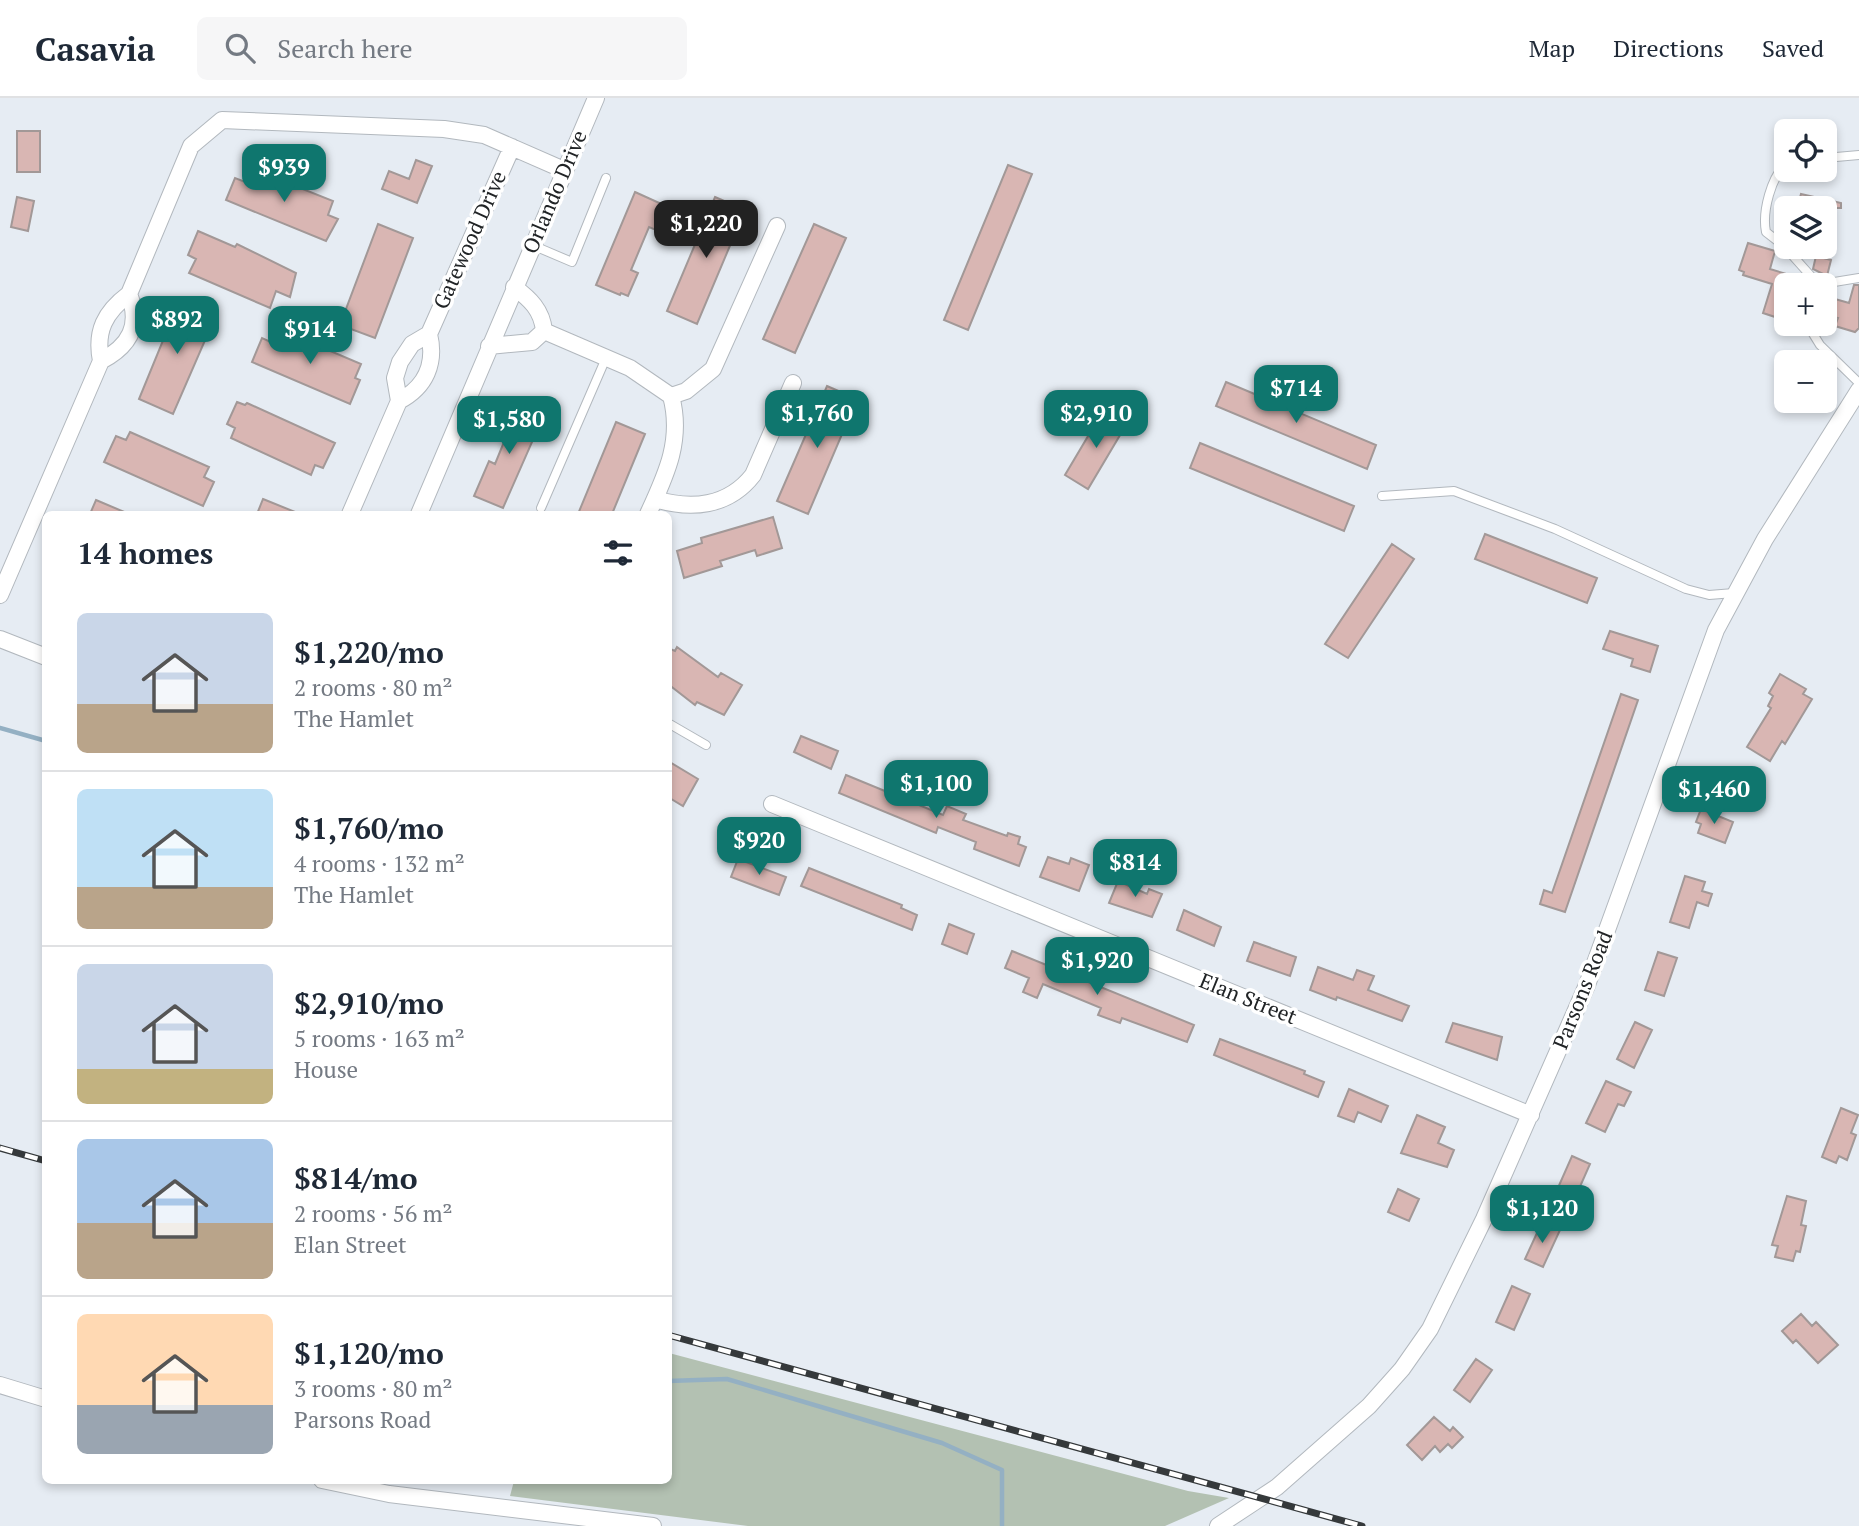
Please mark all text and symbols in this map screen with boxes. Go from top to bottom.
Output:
search box [197,17,687,80]
text: Casavia [35,27,155,70]
icon: search [221,29,259,67]
text: Search here [277,31,413,65]
text: Map [1529,32,1575,64]
text: Directions [1613,32,1724,64]
text: Saved [1762,32,1824,64]
map controls [1774,119,1837,413]
button: locate [1774,119,1837,182]
street label: Orlando Drive [516,126,593,258]
pin: $939 [243,144,325,204]
text: $939 [258,151,310,182]
street label: Gatewood Drive [426,166,512,313]
button: layers [1774,196,1837,259]
pin: $1,220 [649,200,763,260]
text: $1,220 [670,207,742,238]
button: + [1774,273,1837,336]
pin: $892 [136,296,218,356]
text: $892 [151,303,203,334]
pin: $914 [269,306,351,366]
text: $914 [284,313,336,344]
button: − [1774,350,1837,413]
pin: $714 [1255,366,1337,425]
text: $714 [1270,372,1322,403]
pin: $1,760 [760,390,874,450]
pin: $2,910 [1039,390,1153,450]
pin: $1,580 [452,396,566,456]
text: $1,760 [781,397,853,428]
text: $2,910 [1060,397,1132,428]
text: $1,580 [473,403,545,434]
text: 14 homes [77,533,213,573]
icon: filters [599,534,637,572]
text: $1,220/mo [294,632,444,672]
icon: home [133,641,217,725]
text: 2 rooms · 80 m² [294,672,453,703]
text: The Hamlet [294,703,414,734]
pin: $1,100 [879,760,993,820]
pin: $1,460 [1657,766,1771,826]
text: $1,100 [900,767,972,798]
text: $1,460 [1678,773,1750,804]
text: $1,760/mo [294,808,444,848]
icon: home [133,817,217,901]
pin: $920 [718,818,800,877]
text: $920 [733,824,785,855]
pin: $814 [1094,840,1176,899]
text: $814 [1109,846,1161,877]
text: 4 rooms · 132 m² [294,848,465,879]
text: The Hamlet [294,879,414,910]
street label: Parsons Road [1546,926,1619,1053]
pin: $1,920 [1040,937,1154,997]
text: $1,920 [1061,944,1133,975]
street label: Elan Street [1195,966,1301,1030]
text: $2,910/mo [294,983,444,1023]
icon: home [133,992,217,1076]
text: 5 rooms · 163 m² [294,1023,465,1054]
text: House [294,1054,358,1085]
text: $814/mo [294,1158,418,1198]
icon: home [133,1167,217,1251]
pin: $1,120 [1485,1186,1599,1245]
text: $1,120 [1506,1192,1578,1223]
text: 2 rooms · 56 m² [294,1198,453,1229]
text: Elan Street [294,1229,407,1260]
text: $1,120/mo [294,1333,444,1373]
icon: home [133,1342,217,1426]
text: 3 rooms · 80 m² [294,1373,453,1404]
text: Parsons Road [294,1404,431,1435]

